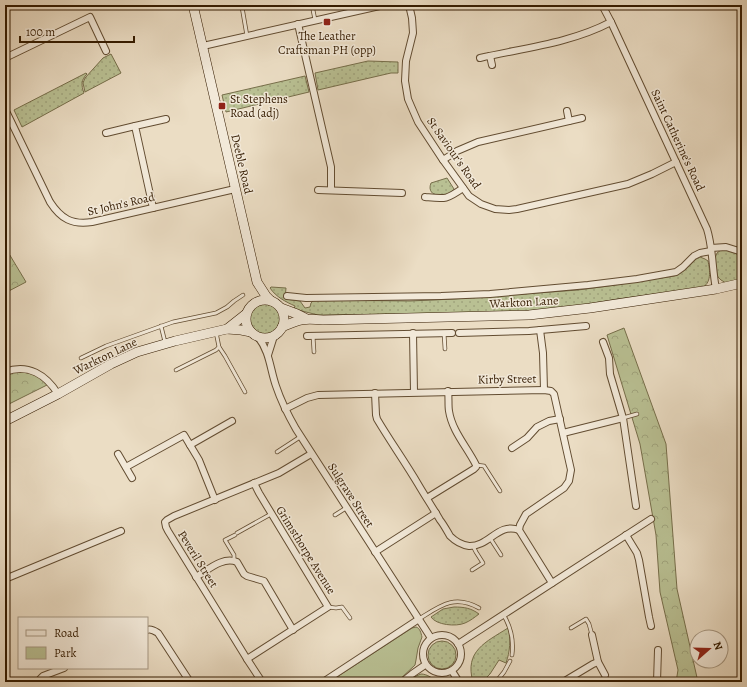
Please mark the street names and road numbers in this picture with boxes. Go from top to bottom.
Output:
street label: Saint Catherine's Road [647,87,709,194]
street label: St Saviour's Road [423,114,485,193]
street label: Deeble Road [227,133,257,196]
street label: St John's Road [86,188,157,219]
street label: Warkton Lane [488,292,559,312]
street label: Warkton Lane [70,334,139,379]
street label: Kirby Street [478,370,536,388]
street label: Sulgrave Street [324,460,378,530]
street label: Grimsthorpe Avenue [272,503,340,597]
street label: Peveril Street [174,527,222,591]

